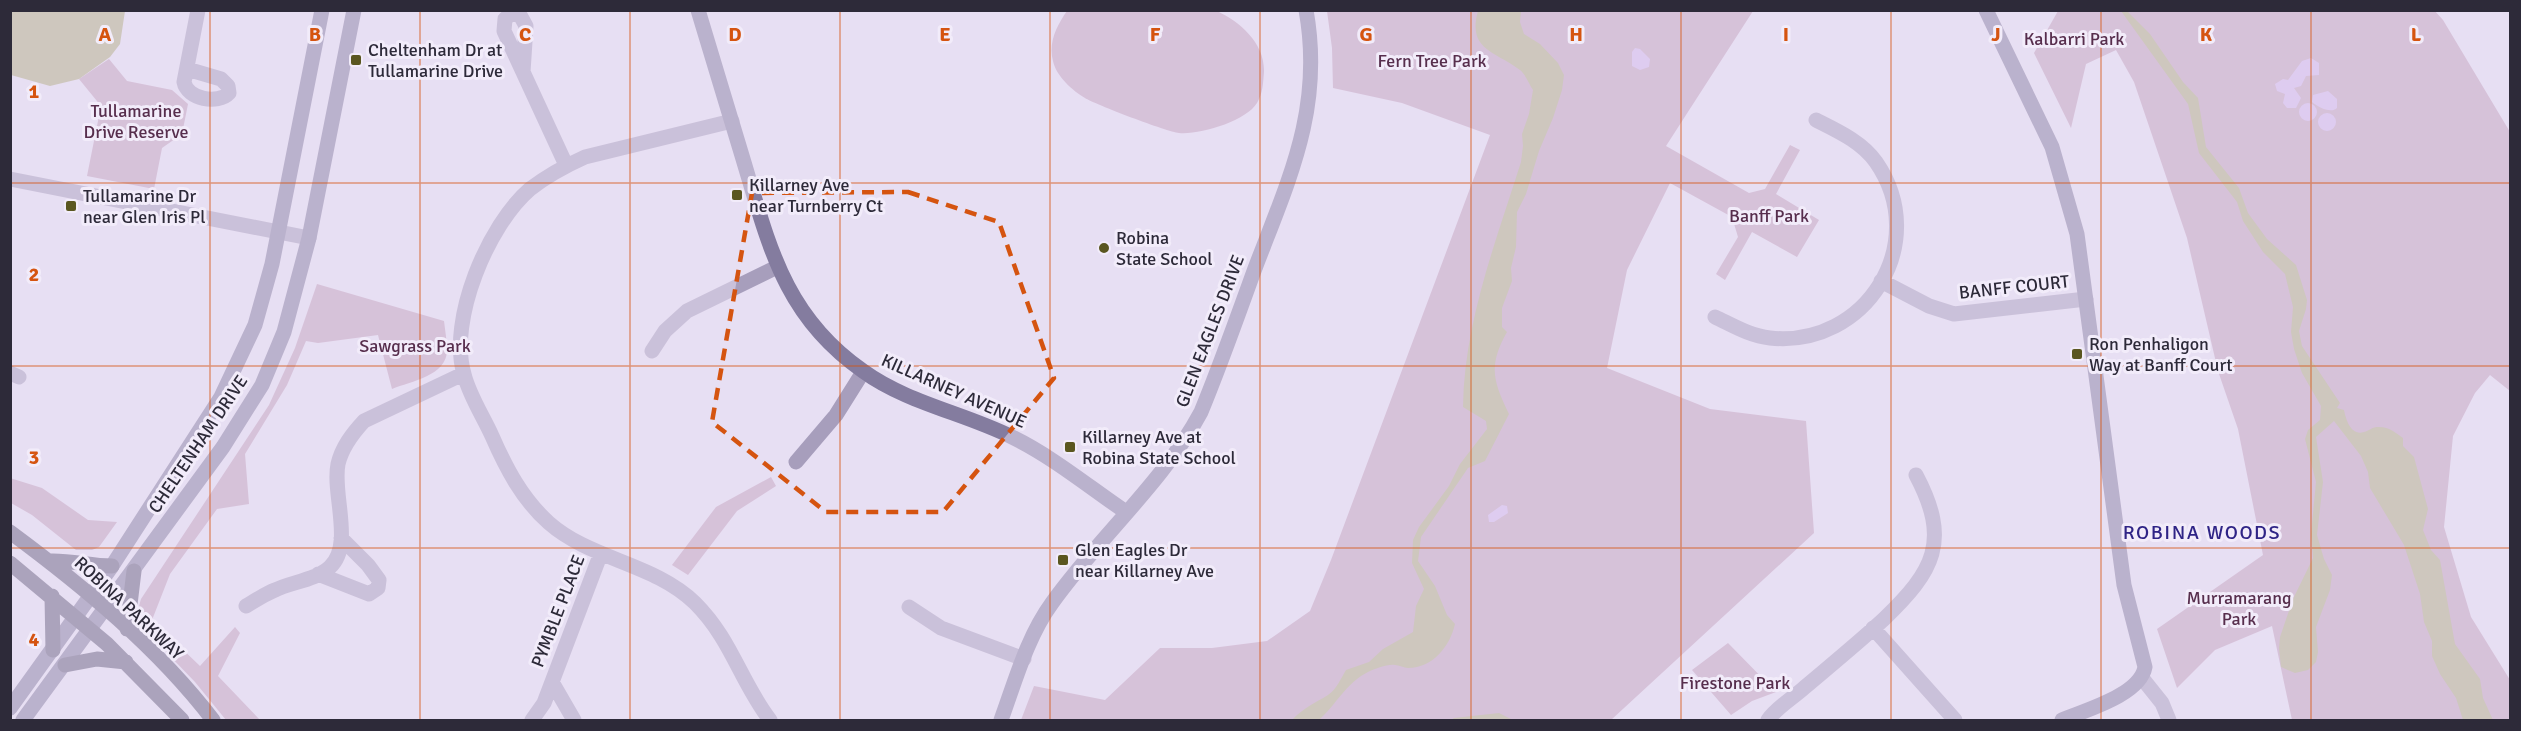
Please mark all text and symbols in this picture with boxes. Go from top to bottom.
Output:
text: A [99,22,112,47]
text: B [309,22,321,47]
text: C [519,22,531,47]
text: D [728,22,742,47]
text: E [939,22,951,47]
text: F [1150,22,1161,47]
text: G [1359,22,1373,47]
text: H [1569,22,1583,47]
text: I [1783,22,1789,47]
text: J [1991,22,2001,47]
text: K [2200,22,2213,47]
text: L [2411,22,2422,47]
park label: Kalbarri Park [2024,28,2124,50]
place label: Cheltenham Dr at Tullamarine Drive [368,39,503,82]
park label: Fern Tree Park [1377,50,1487,72]
marker: Cheltenham Dr at Tullamarine Drive [349,53,363,67]
text: 1 [29,79,40,104]
park label: Tullamarine Drive Reserve [84,100,188,143]
place label: Killarney Ave near Turnberry Ct [749,174,883,217]
place label: Tullamarine Dr near Glen Iris Pl [83,185,205,228]
marker: Killarney Ave near Turnberry Ct [730,188,744,202]
marker: Tullamarine Dr near Glen Iris Pl [64,199,78,213]
park label: Banff Park [1729,205,1809,227]
place label: Robina State School [1116,227,1213,270]
marker: Robina State School [1097,241,1111,255]
street label: GLEN EAGLES DRIVE [1171,252,1249,410]
text: 2 [29,262,39,287]
street label: BANFF COURT [1958,270,2070,304]
place label: Ron Penhaligon Way at Banff Court [2089,333,2233,376]
park label: Sawgrass Park [359,335,471,357]
marker: Ron Penhaligon Way at Banff Court [2070,347,2084,361]
street label: KILLARNEY AVENUE [878,349,1030,433]
street label: CHELTENHAM DRIVE [144,371,252,517]
place label: Killarney Ave at Robina State School [1082,426,1236,469]
marker: Killarney Ave at Robina State School [1063,440,1077,454]
text: 3 [29,445,39,470]
district label: ROBINA WOODS [2123,520,2281,545]
place label: Glen Eagles Dr near Killarney Ave [1075,539,1214,582]
street label: ROBINA PARKWAY [70,552,188,664]
street label: PYMBLE PLACE [526,552,590,670]
marker: Glen Eagles Dr near Killarney Ave [1056,553,1070,567]
park label: Murramarang Park [2186,587,2292,630]
text: 4 [29,627,40,652]
park label: Firestone Park [1680,672,1790,694]

